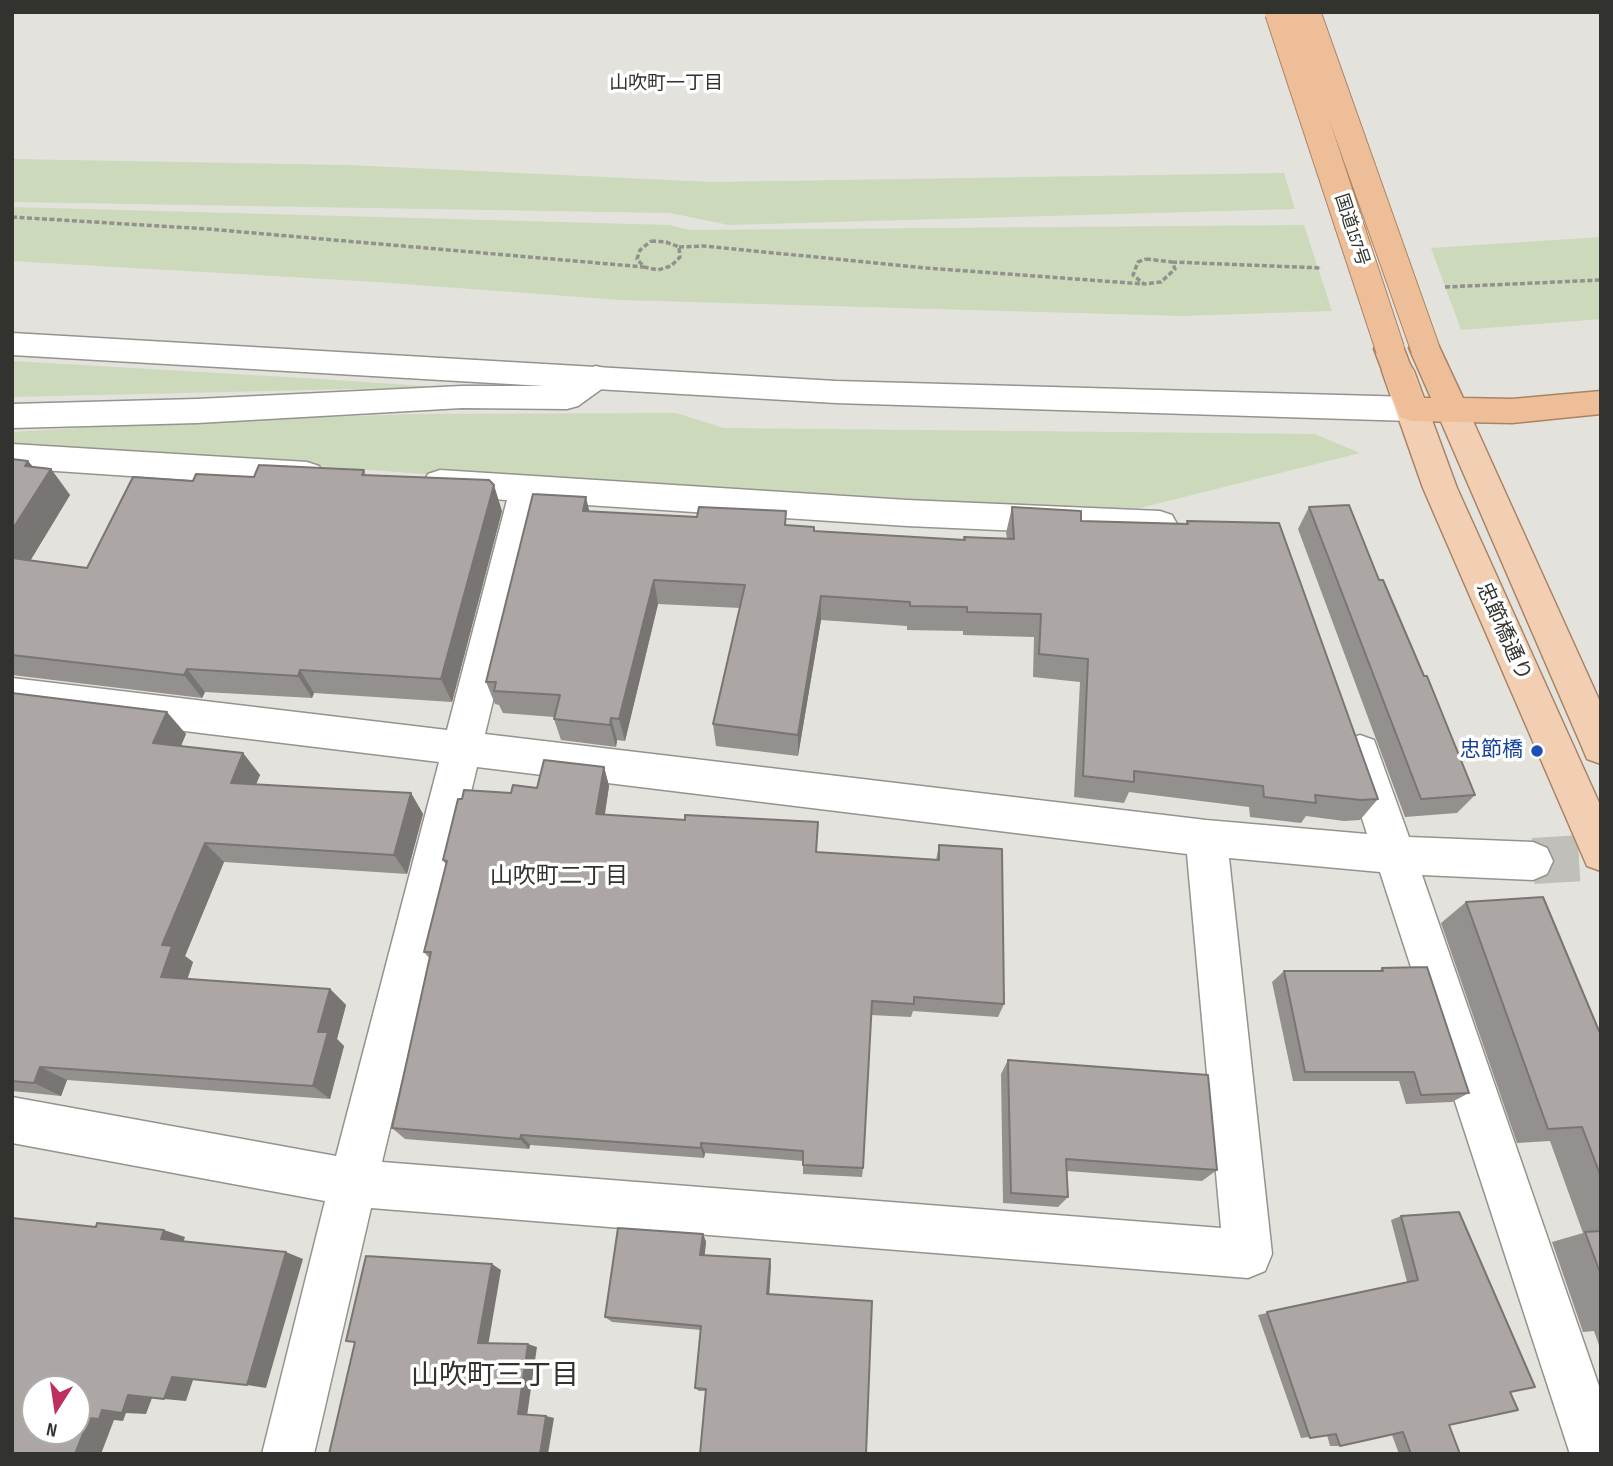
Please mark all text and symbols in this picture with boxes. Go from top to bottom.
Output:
district label: 山吹町一丁目 [609,73,723,95]
street label: 国道157号 [1329,191,1373,269]
street label: 忠節橋通り [1470,579,1536,685]
place label: 忠節橋 [1460,738,1523,764]
marker: 忠節橋 [1529,743,1545,759]
district label: 山吹町二丁目 [490,863,628,891]
district label: 山吹町三丁目 [411,1360,579,1394]
north arrow [21,1375,91,1445]
text: N [45,1417,59,1441]

